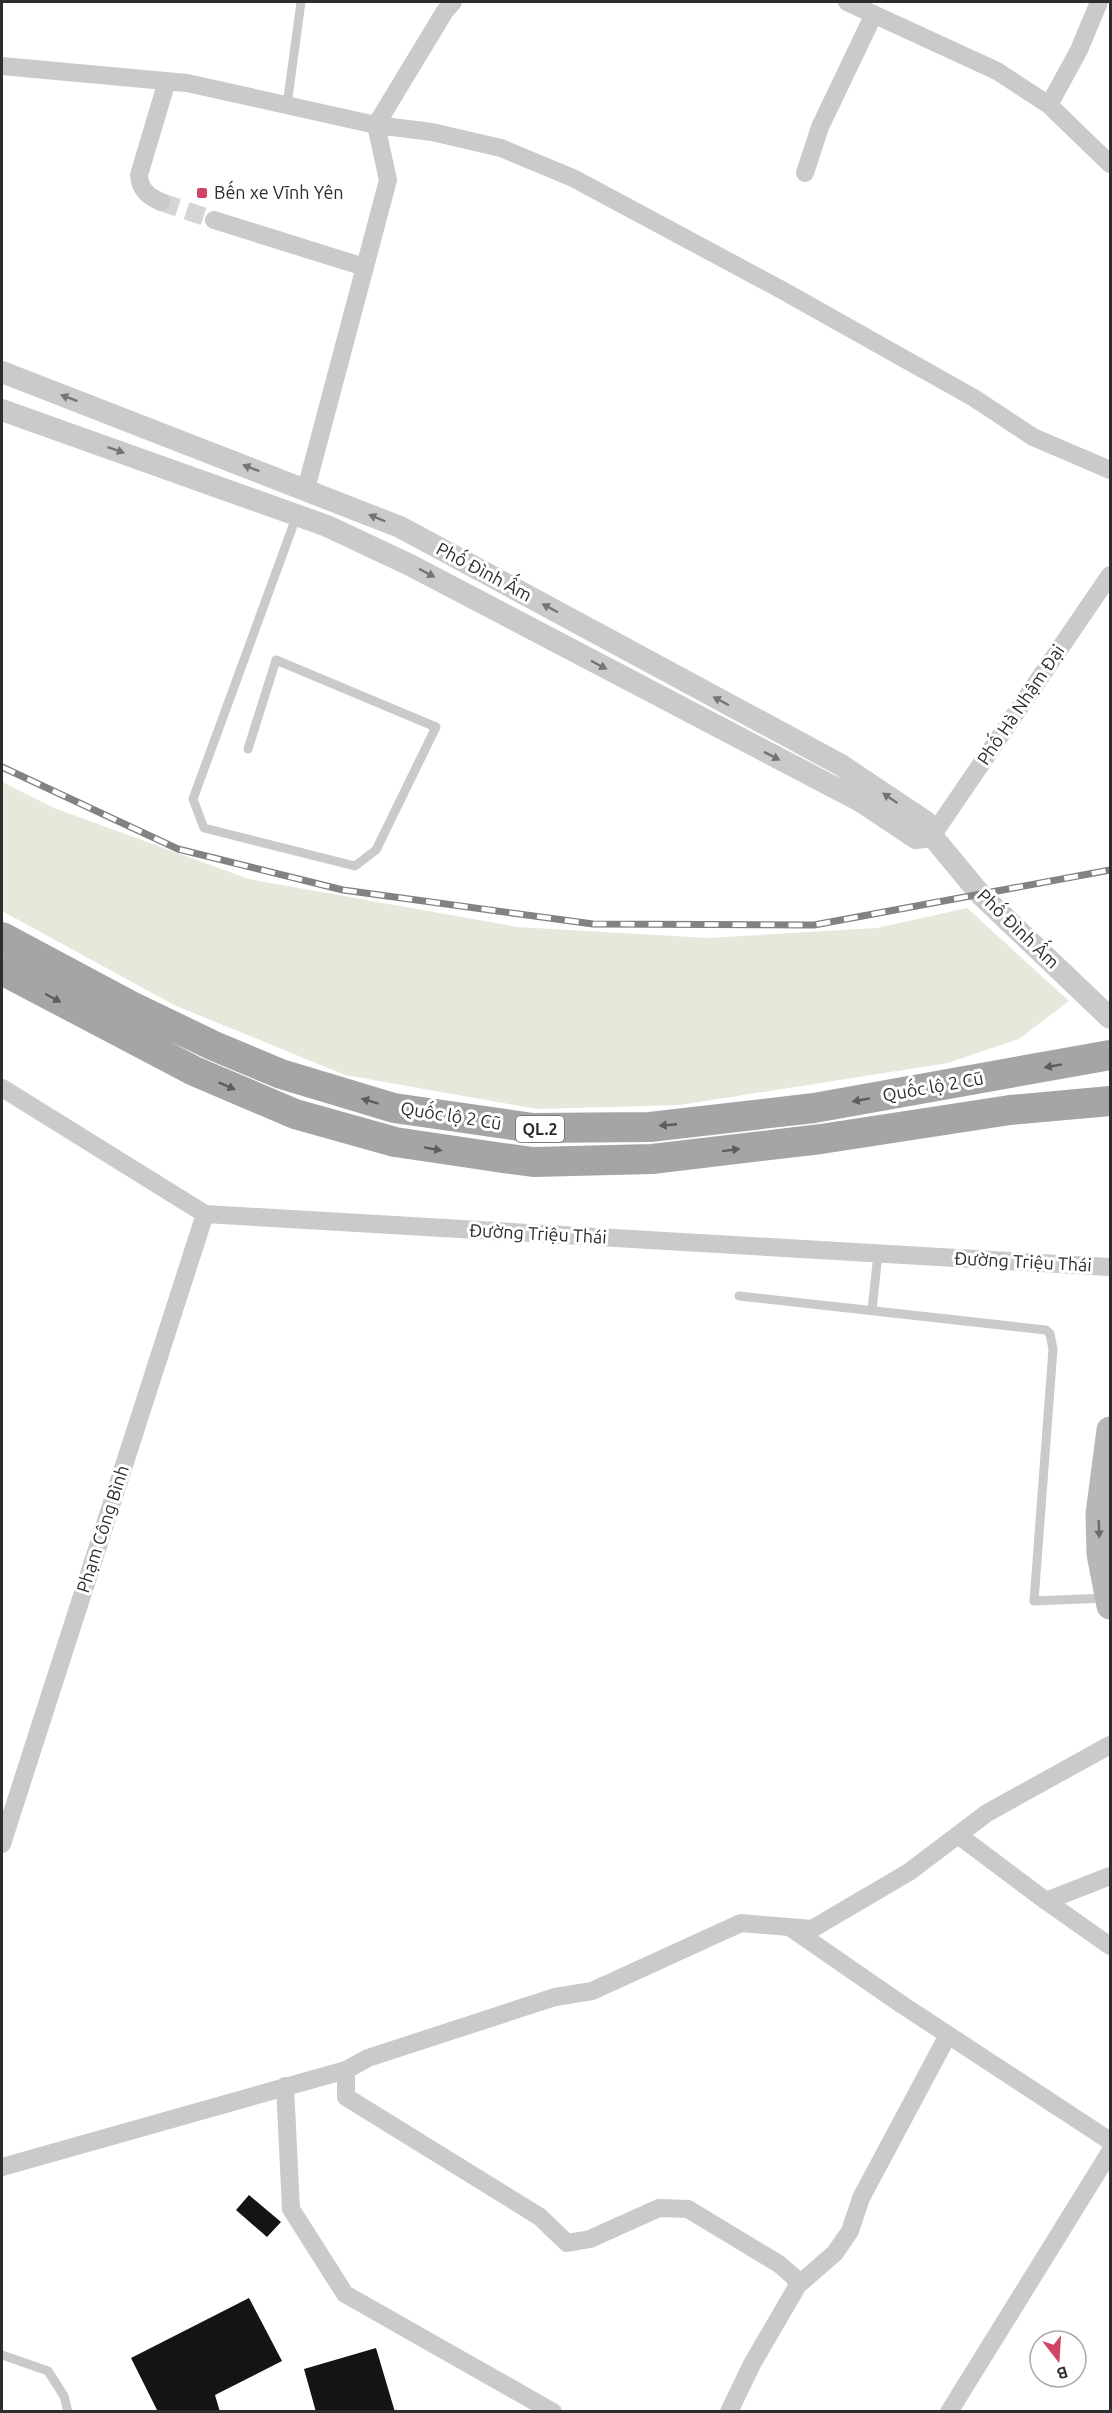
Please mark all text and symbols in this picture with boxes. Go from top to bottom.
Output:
place label: Bến xe Vĩnh Yên [214,180,344,202]
marker: Bến xe Vĩnh Yên [195,186,209,200]
one-way arrow [60,393,78,402]
one-way arrow [107,445,125,455]
one-way arrow [242,463,260,472]
one-way arrow [368,512,386,522]
street label: Phố Đình Ấm [433,533,538,605]
one-way arrow [419,568,436,578]
one-way arrow [541,603,558,613]
street label: Phố Hà Nhậm Đại [971,639,1068,768]
one-way arrow [591,660,608,670]
one-way arrow [713,696,730,705]
one-way arrow [763,751,780,760]
one-way arrow [882,793,898,804]
street label: Phố Đình Ấm [974,881,1067,972]
one-way arrow [45,993,62,1003]
one-way arrow [1043,1061,1062,1070]
street label: Quốc lộ 2 Cũ [880,1065,985,1106]
one-way arrow [218,1081,236,1091]
street label: Quốc lộ 2 Cũ [399,1095,504,1134]
one-way arrow [851,1095,870,1104]
one-way arrow [361,1096,379,1105]
road number: QL.2 [516,1116,564,1142]
one-way arrow [658,1120,677,1130]
one-way arrow [424,1145,443,1154]
one-way arrow [722,1146,741,1155]
street label: Đường Triệu Thái [469,1219,607,1247]
street label: Đường Triệu Thái [954,1247,1092,1275]
street label: Phạm Công Bình [72,1463,132,1595]
one-way arrow [1094,1520,1104,1539]
north arrow [1028,2329,1088,2389]
text: B [1055,2363,1070,2384]

